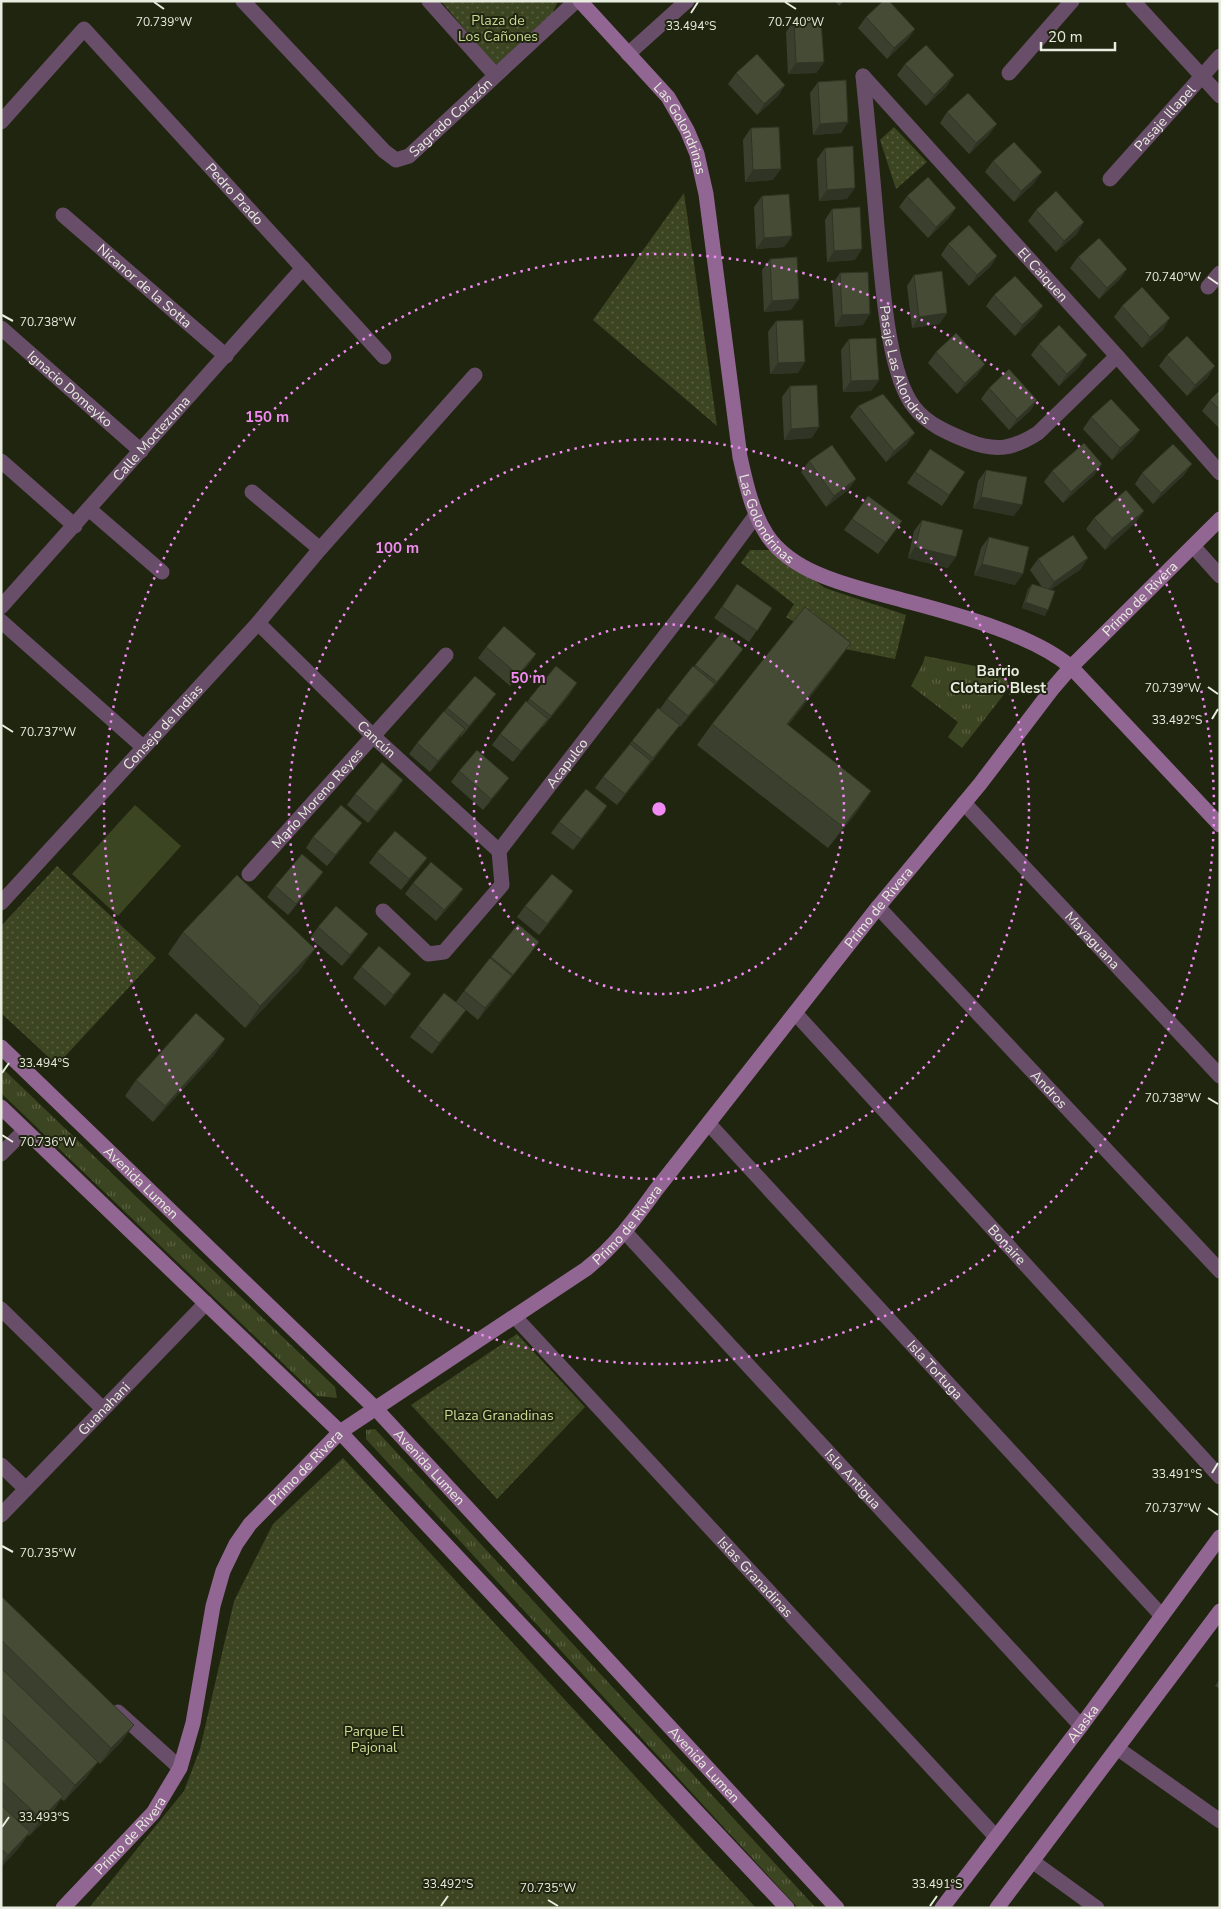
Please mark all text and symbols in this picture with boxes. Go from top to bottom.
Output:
park label: Plaza de Los Cañones [458,11,538,46]
text: 70.739°W [136,14,192,30]
text: 70.740°W [768,14,824,30]
text: 33.494°S [666,18,716,34]
scale bar [1041,20,1115,52]
text: 20 m [1048,27,1083,47]
street label: Sagrado Corazón [405,74,497,161]
street label: Las Golondrinas [649,78,710,177]
street label: Pasaje Illapel [1130,80,1201,156]
street label: Pedro Prado [201,159,268,229]
street label: Nicanor de la Sotta [93,240,196,332]
street label: El Caiquen [1013,244,1072,306]
text: 70.740°W [1145,269,1201,285]
street label: Pasaje Las Alondras [875,304,934,429]
text: 70.738°W [20,314,76,330]
street label: Ignacio Domeyko [23,346,117,432]
street label: Calle Moctezuma [109,392,195,485]
text: 150 m [245,407,289,427]
street label: Las Golondrinas [734,472,798,569]
text: 100 m [375,538,419,558]
street label: Primo de Rivera [1098,557,1182,641]
district label: Barrio Clotario Blest [950,661,1046,698]
text: 50 m [510,668,546,688]
street label: Consejo de Indias [119,680,207,774]
text: 70.739°W [1145,680,1201,696]
text: 33.492°S [1152,712,1202,728]
street label: Cancún [353,716,400,762]
text: 70.737°W [20,724,76,740]
street label: Acapulco [542,734,593,792]
street label: Mario Moreno Reyes [268,744,368,853]
centre of rings [650,800,668,818]
street label: Primo de Rivera [840,863,917,952]
street label: Mayaguana [1060,907,1124,973]
text: 33.494°S [19,1055,69,1071]
street label: Andros [1026,1066,1072,1113]
text: 70.738°W [1145,1090,1201,1106]
text: 70.736°W [20,1134,76,1150]
street label: Avenida Lumen [99,1142,183,1223]
street label: Primo de Rivera [588,1181,666,1269]
street label: Bonaire [983,1221,1030,1269]
street label: Isla Tortuga [903,1336,967,1404]
street label: Guanahani [74,1378,134,1440]
park label: Plaza Granadinas [444,1406,554,1425]
street label: Avenida Lumen [389,1425,469,1509]
street label: Primo de Rivera [264,1426,347,1510]
street label: Isla Antigua [820,1445,885,1513]
text: 33.491°S [1152,1466,1202,1482]
text: 70.737°W [1145,1500,1201,1516]
street label: Islas Granadinas [713,1533,797,1622]
text: 70.735°W [20,1545,76,1561]
street label: Alaska [1063,1701,1104,1747]
park label: Parque El Pajonal [344,1722,405,1757]
street label: Avenida Lumen [664,1722,744,1807]
street label: Primo de Rivera [90,1793,171,1879]
text: 33.493°S [19,1809,69,1825]
text: 33.492°S [423,1876,473,1892]
text: 33.491°S [912,1876,962,1892]
text: 70.735°W [520,1880,576,1896]

